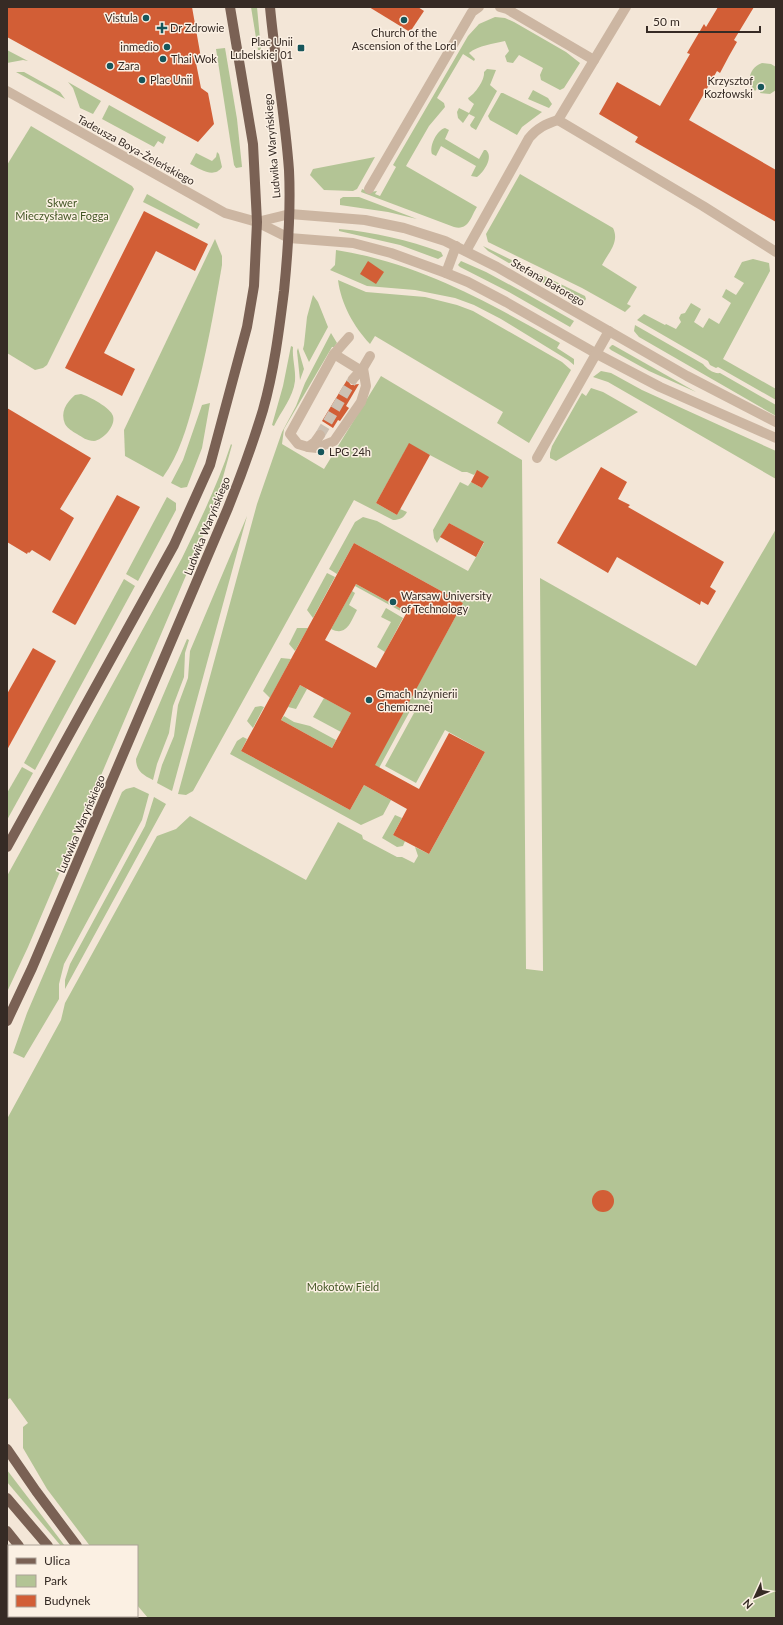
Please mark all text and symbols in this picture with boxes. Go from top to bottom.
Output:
scale bar [647,8,760,34]
place label: Vistula [105,11,138,24]
marker: Vistula [141,13,151,23]
text: 50 m [653,14,680,29]
marker: Church of the Ascension of the Lord [399,15,409,25]
place label: Dr Zdrowie [170,21,225,34]
marker: Dr Zdrowie [157,23,167,33]
place label: Church of the Ascension of the Lord [352,26,456,52]
place label: Plac Unii Lubelskiej 01 [230,35,293,61]
place label: inmedio [120,40,159,53]
marker: inmedio [162,42,172,52]
marker: Plac Unii Lubelskiej 01 [296,43,306,53]
place label: Thai Wok [171,52,217,65]
marker: Thai Wok [158,54,168,64]
place label: Zara [118,59,139,72]
marker: Zara [105,61,115,71]
place label: Plac Unii [150,73,192,86]
place label: Krzysztof Kozłowski [704,74,753,100]
marker: Plac Unii [137,75,147,85]
marker: Krzysztof Kozłowski [756,82,766,92]
street label: Ludwika Waryńskiego [260,93,283,199]
street label: Tadeusza Boya-Żeleńskiego [75,112,197,187]
park label: Skwer Mieczysława Fogga [15,196,109,222]
street label: Stefana Batorego [509,255,588,308]
place label: LPG 24h [329,445,371,458]
marker: LPG 24h [316,447,326,457]
street label: Ludwika Waryńskiego [181,475,232,577]
place label: Warsaw University of Technology [401,589,492,615]
marker: Warsaw University of Technology [388,597,398,607]
place label: Gmach Inżynierii Chemicznej [377,687,458,713]
marker: Gmach Inżynierii Chemicznej [364,695,374,705]
street label: Ludwika Waryńskiego [54,773,107,875]
park label: Mokotów Field [307,1280,379,1293]
legend [8,1545,138,1617]
text: Ulica [44,1553,70,1568]
text: Park [44,1573,68,1588]
north arrow [735,1577,775,1617]
text: Budynek [44,1593,91,1608]
text: N [740,1597,755,1612]

